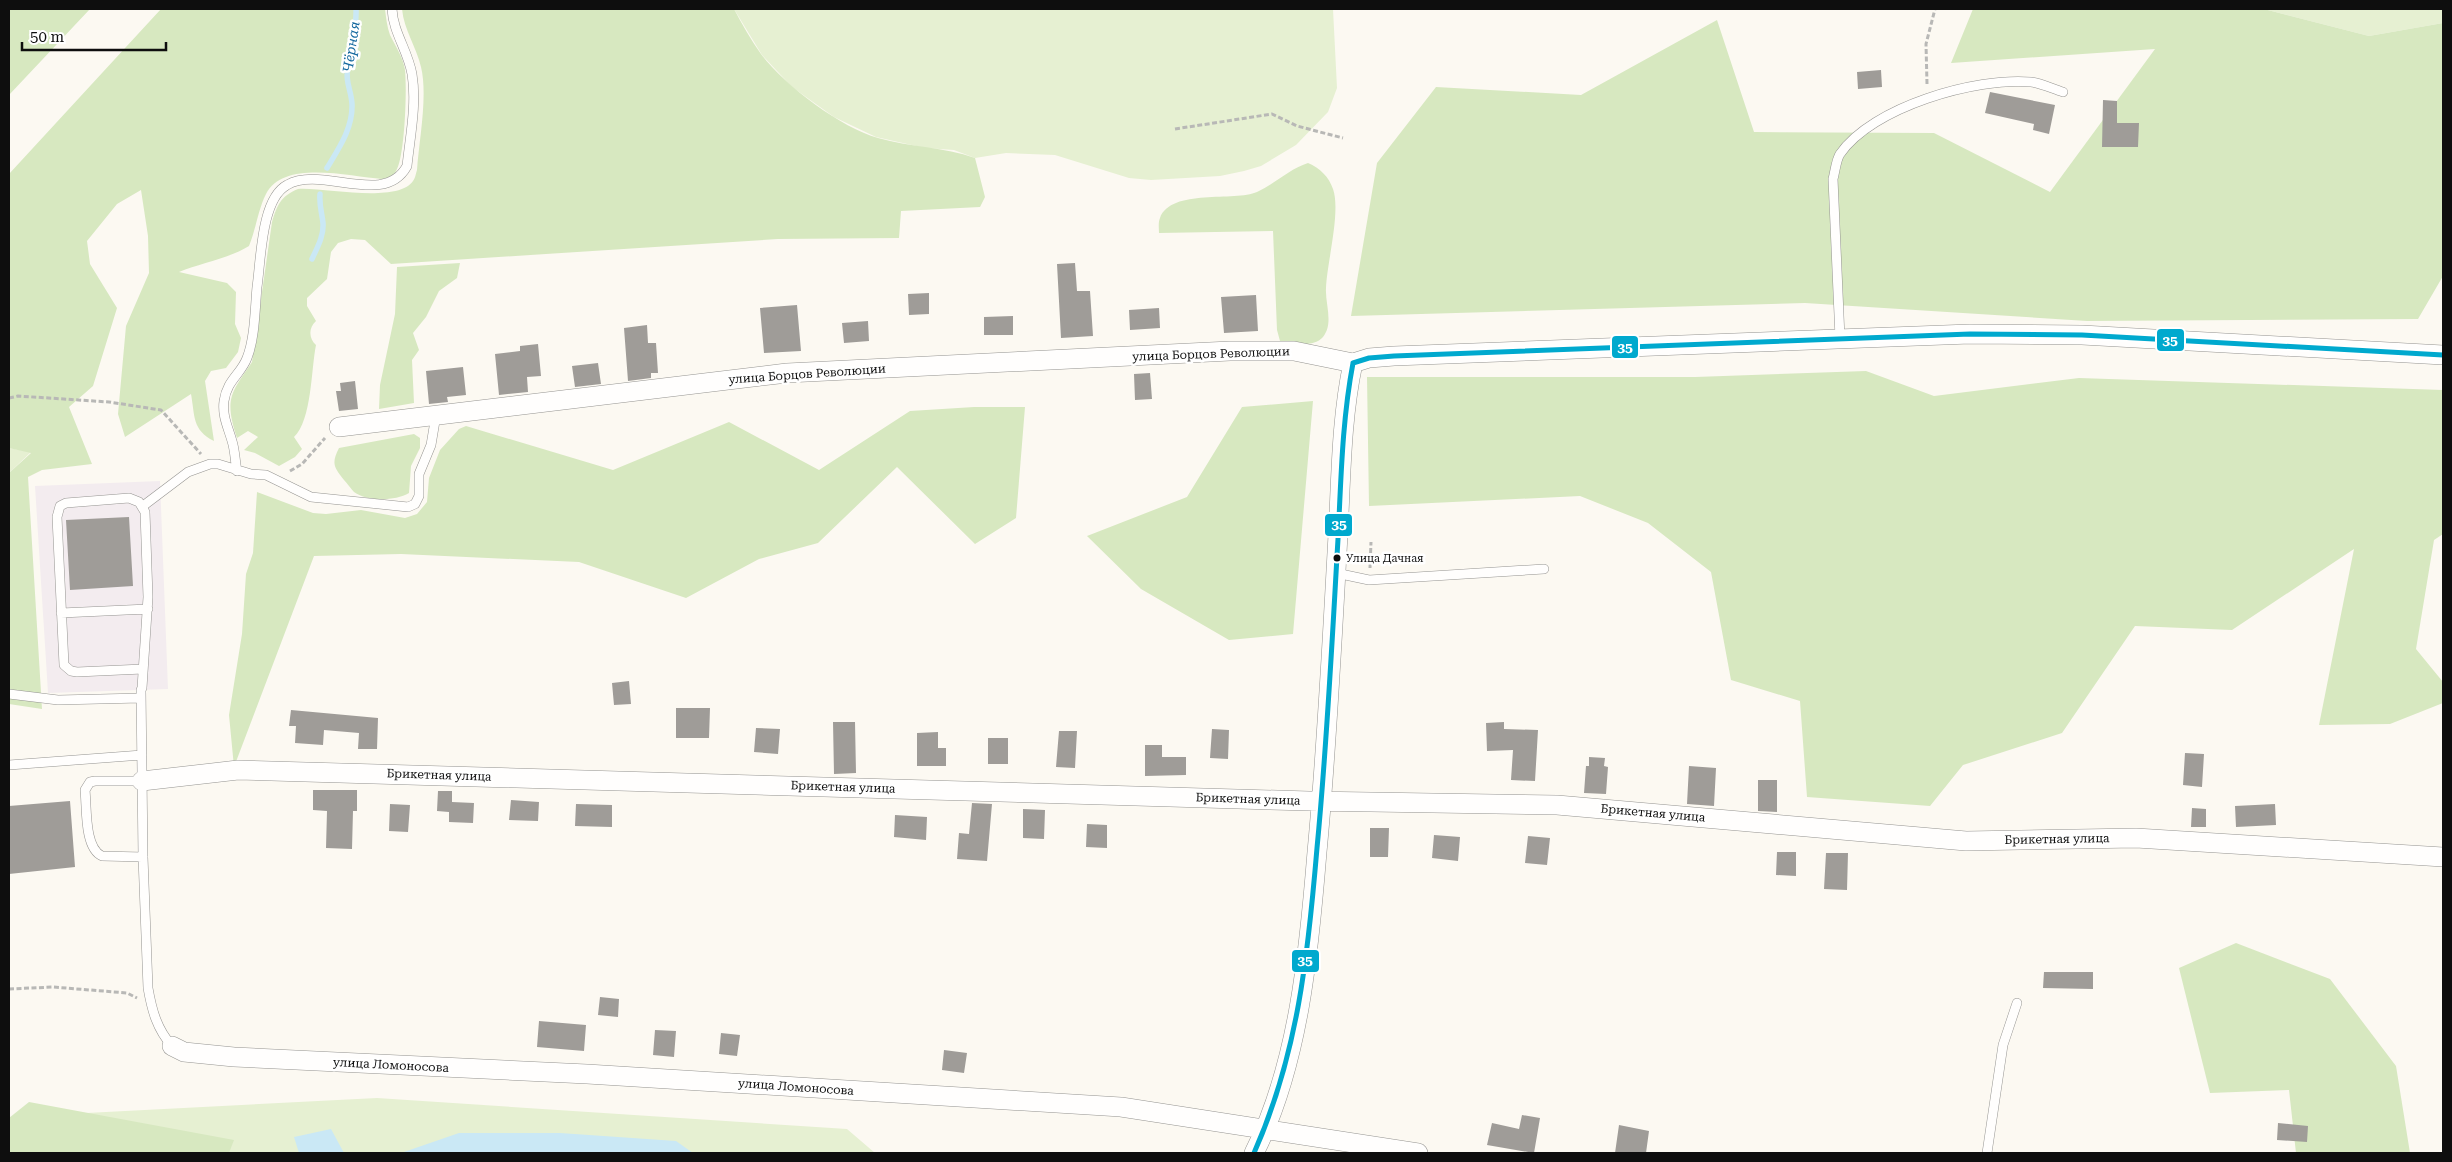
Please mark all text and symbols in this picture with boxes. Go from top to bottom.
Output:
scale bar [22,20,166,52]
water label: Чёрная [339,20,363,74]
text: 50 m [30,28,65,46]
line badge: 35 [2156,328,2185,352]
text: 35 [2162,332,2178,348]
line badge: 35 [1611,335,1639,359]
text: 35 [1617,339,1633,355]
street label: улица Борцов Революции [1132,344,1290,364]
street label: улица Борцов Революции [728,362,886,386]
line badge: 35 [1324,513,1353,537]
text: 35 [1331,516,1347,532]
place label: Улица Дачная [1346,552,1423,565]
marker: Улица Дачная [1332,553,1342,563]
street label: Брикетная улица [386,766,492,784]
street label: Брикетная улица [790,778,896,796]
street label: Брикетная улица [1195,790,1301,808]
street label: Брикетная улица [1600,801,1706,825]
street label: Брикетная улица [2004,831,2110,847]
line badge: 35 [1291,949,1320,973]
text: 35 [1297,952,1313,968]
street label: улица Ломоносова [333,1055,450,1075]
street label: улица Ломоносова [738,1076,855,1098]

